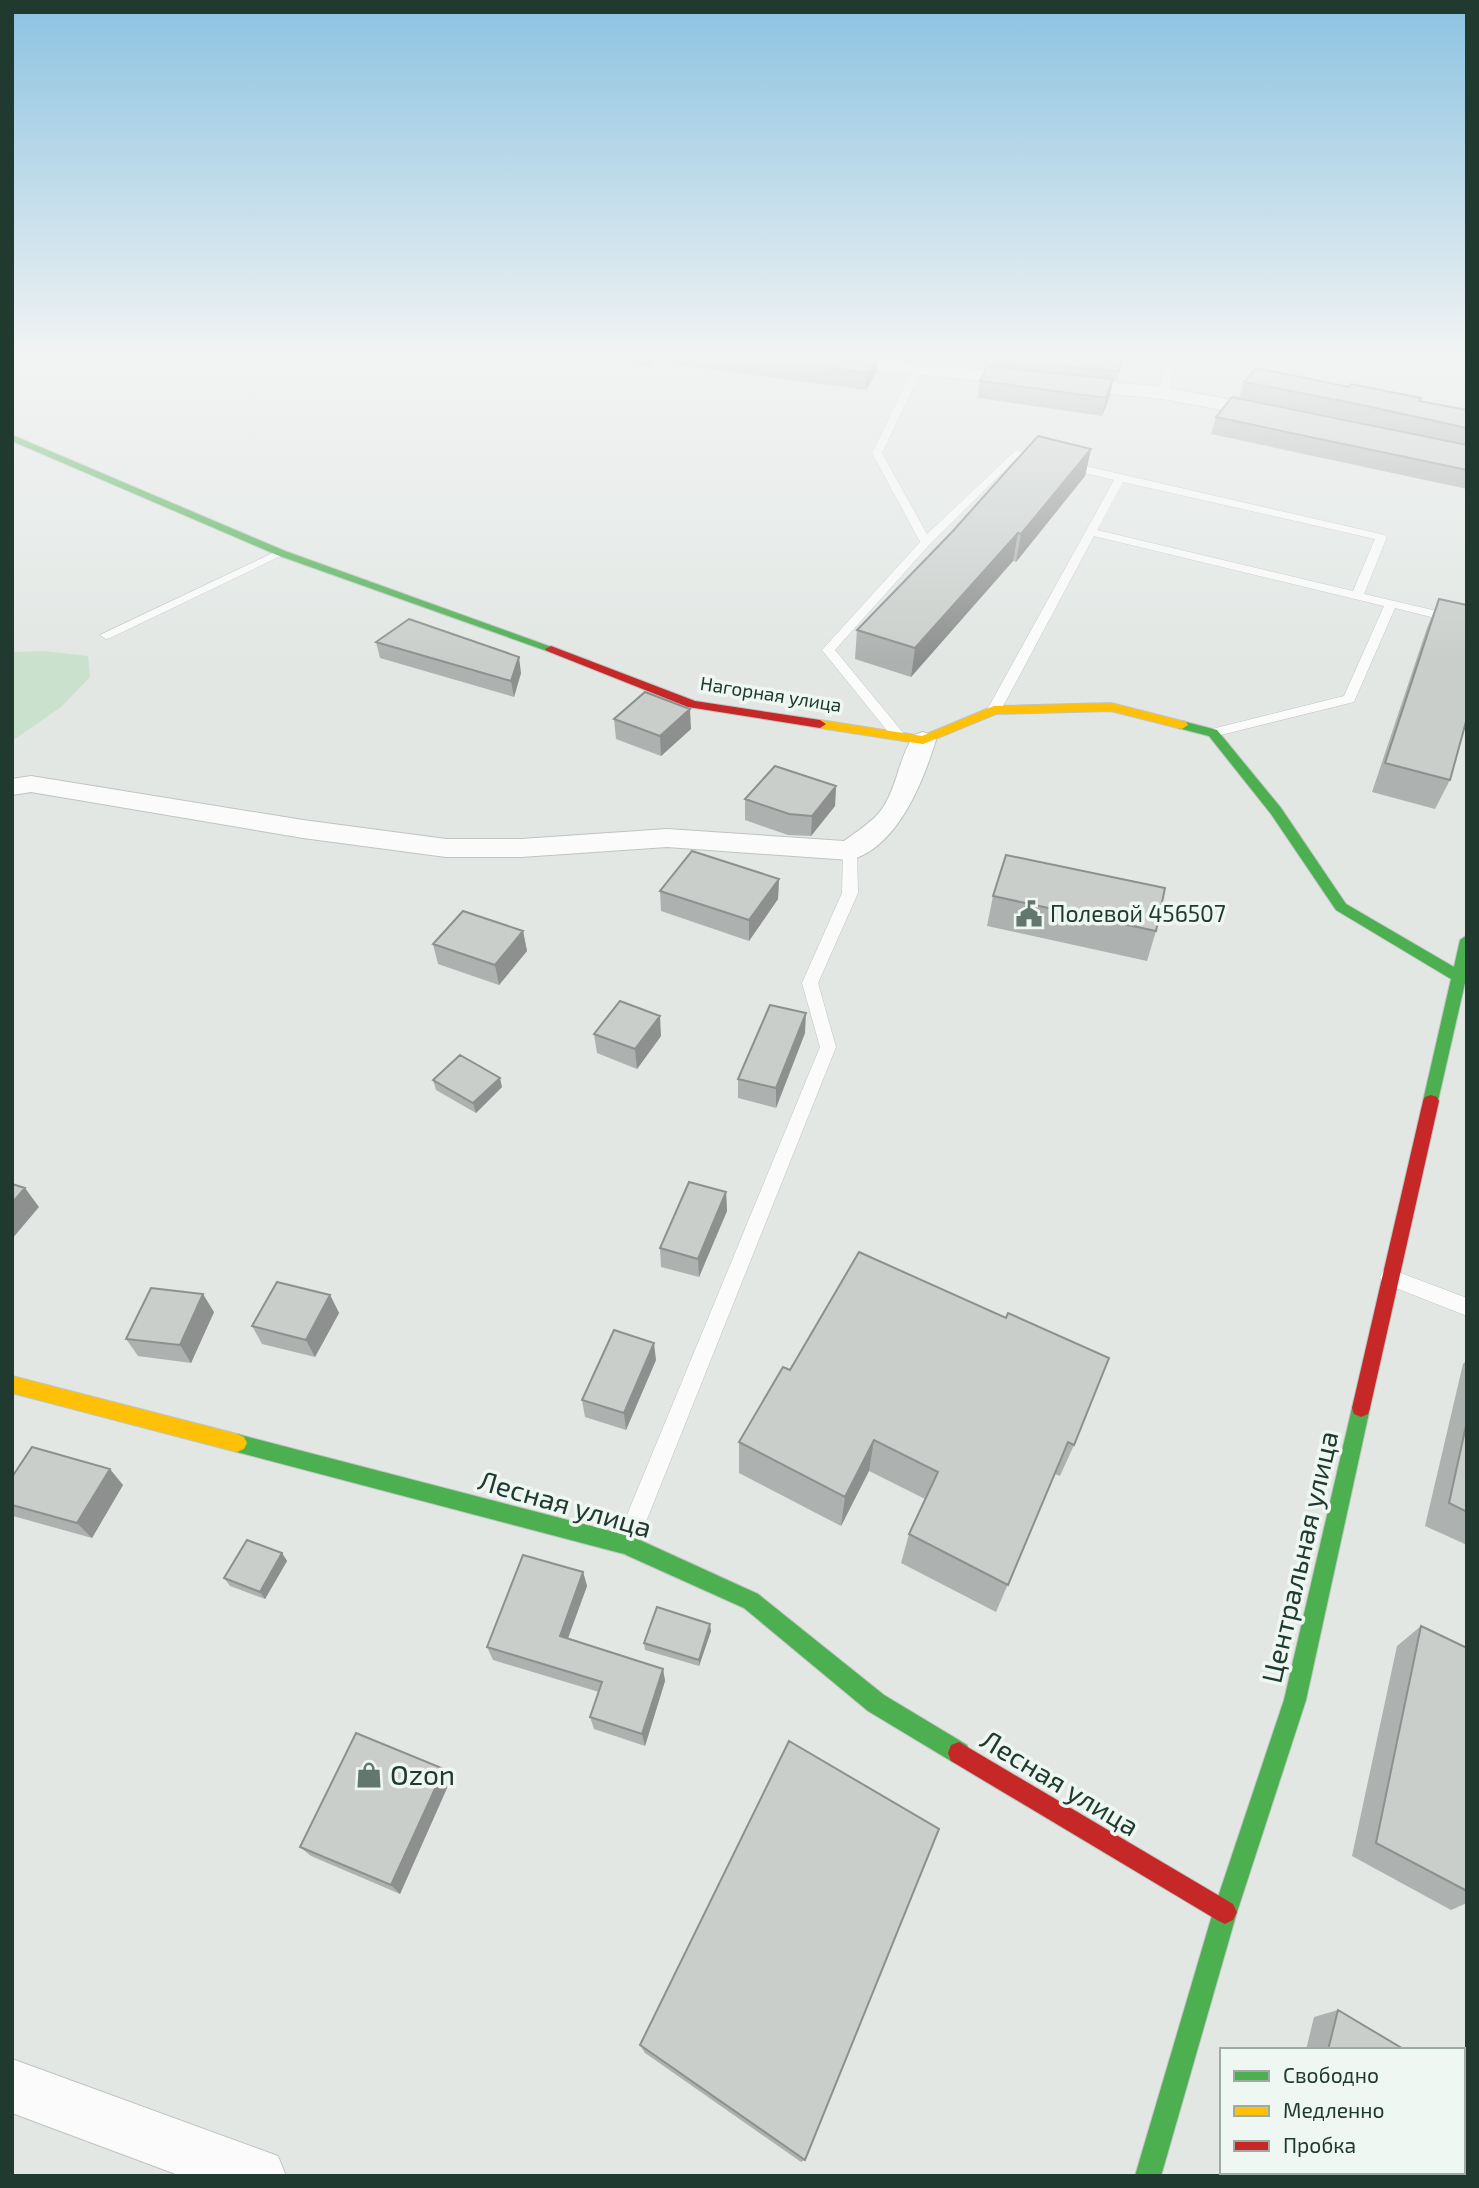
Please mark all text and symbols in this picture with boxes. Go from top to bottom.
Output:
street label: Нагорная улица [699,671,843,717]
public building icon: Полевой 456507 [1014,899,1044,929]
place label: Полевой 456507 [1050,899,1226,927]
street label: Центральная улица [1253,1427,1345,1686]
street label: Лесная улица [475,1462,656,1544]
street label: Лесная улица [975,1722,1146,1843]
place label: Ozon [390,1757,455,1791]
shop icon: Ozon [354,1760,384,1790]
legend [1220,2048,1465,2174]
text: Свободно [1283,2062,1379,2087]
text: Медленно [1283,2097,1385,2122]
text: Пробка [1283,2132,1356,2157]

